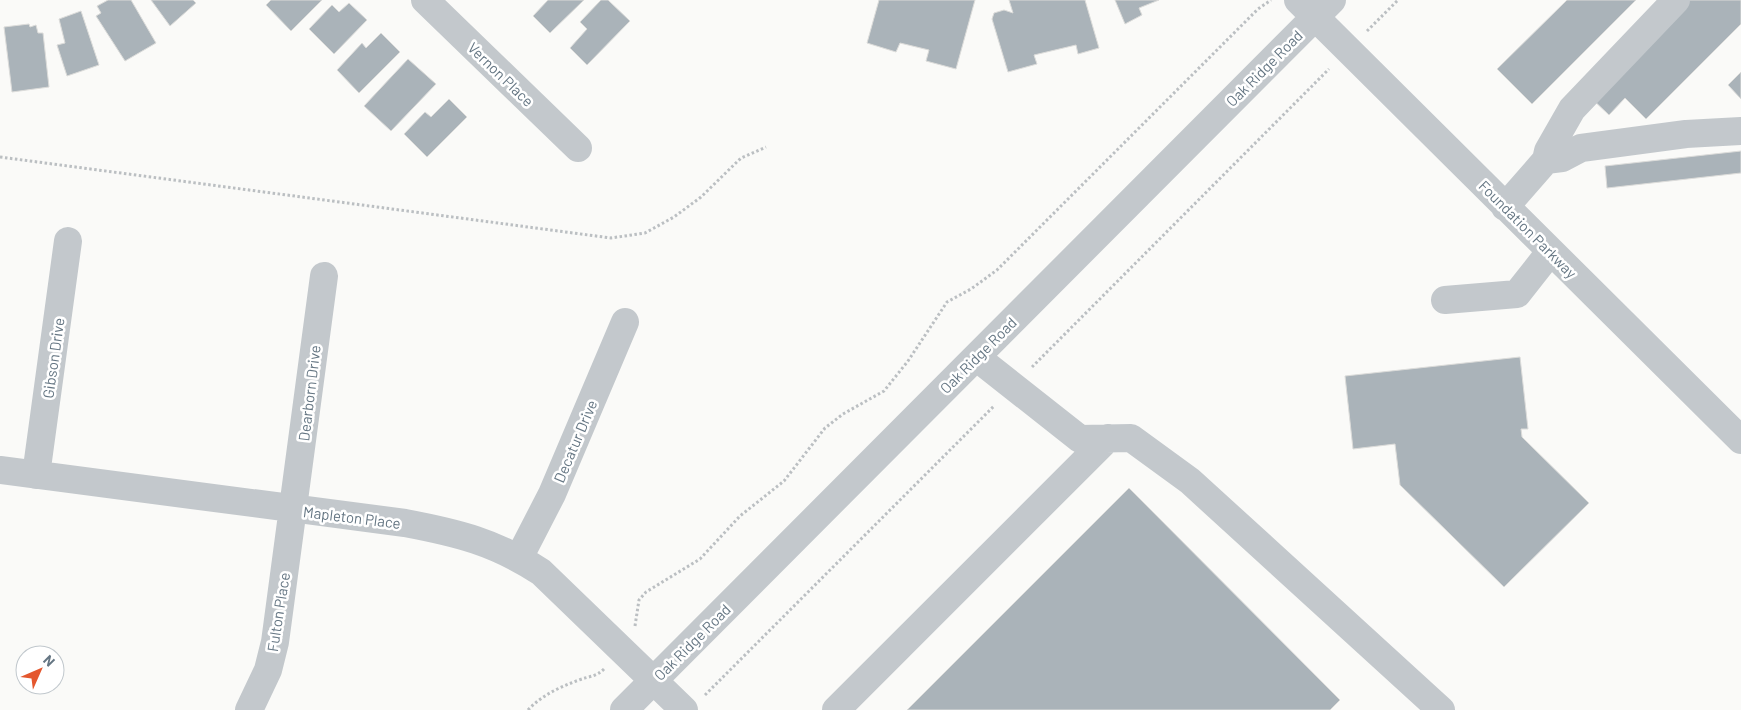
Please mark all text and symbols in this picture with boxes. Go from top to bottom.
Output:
street label: Oak Ridge Road [1222,26,1306,110]
street label: Vernon Place [464,38,538,110]
street label: Foundation Parkway [1475,176,1581,282]
street label: Oak Ridge Road [936,313,1020,397]
street label: Gibson Drive [38,317,68,399]
street label: Dearborn Drive [294,344,324,442]
street label: Decatur Drive [550,397,600,485]
street label: Mapleton Place [302,502,402,532]
street label: Fulton Place [263,571,293,653]
street label: Oak Ridge Road [650,600,734,684]
north arrow [15,645,65,695]
text: N [40,651,59,670]

